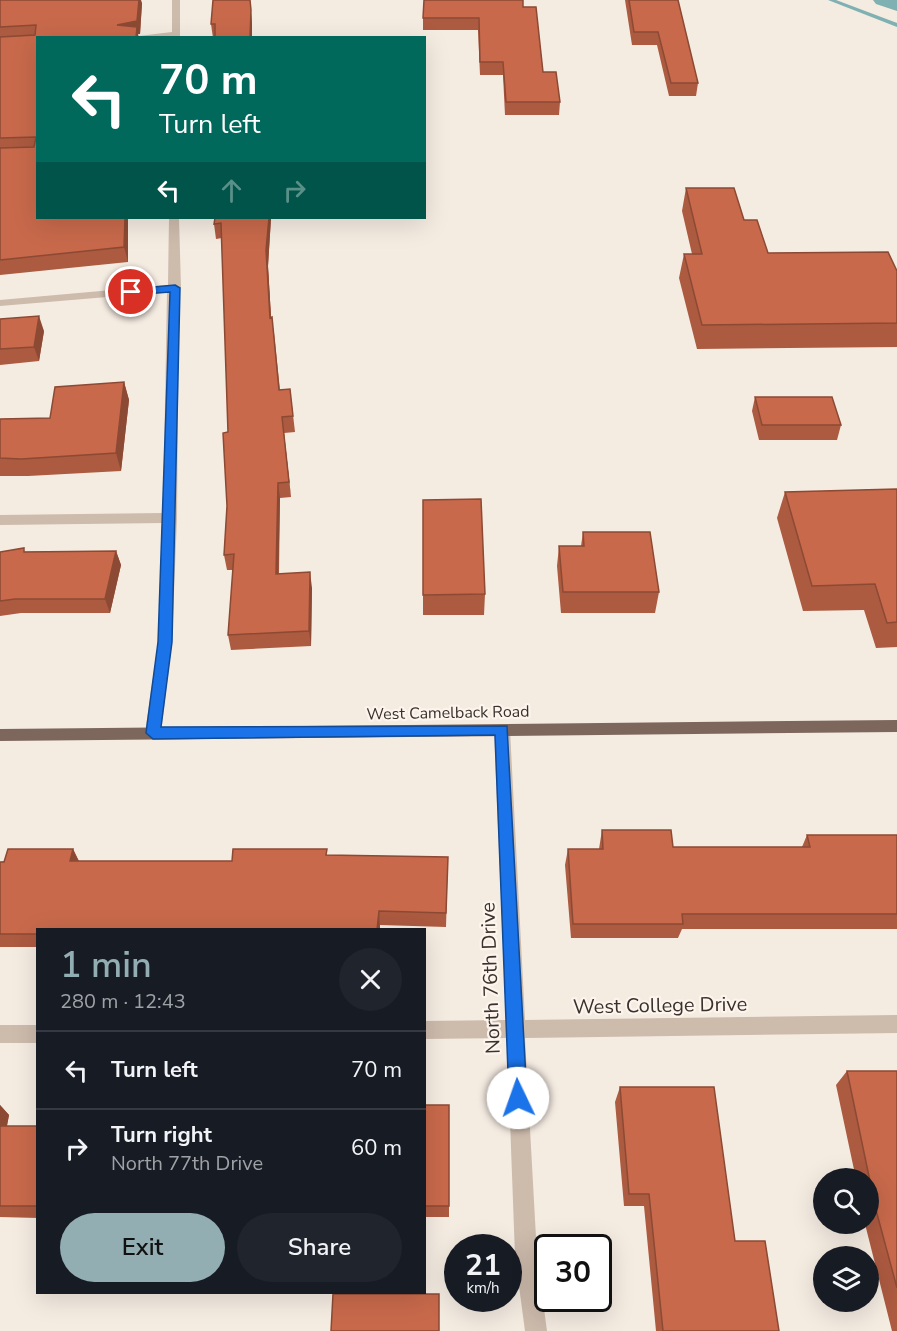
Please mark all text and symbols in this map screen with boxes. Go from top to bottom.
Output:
text: 70 m [159,52,258,109]
icon: left [60,60,138,138]
text: Turn left [159,106,260,143]
icon: left [152,174,185,207]
icon: ahead [215,174,248,207]
icon: right [278,174,311,207]
pin [105,266,156,317]
icon: arrive [114,275,147,308]
street label: West Camelback Road [366,701,530,725]
street label: North 76th Drive [474,902,507,1054]
text: 1 min [60,941,152,990]
button: close [339,948,402,1011]
text: 280 m · 12:43 [60,988,186,1015]
street label: West College Drive [573,990,747,1021]
icon: left [60,1054,93,1087]
text: Turn left [111,1055,198,1085]
text: 70 m [351,1055,402,1085]
position arrow [486,1066,550,1130]
text: Turn right [111,1120,212,1150]
icon: right [60,1132,93,1165]
text: 60 m [351,1133,402,1163]
text: North 77th Drive [111,1150,263,1177]
map controls [813,1168,879,1312]
button: search [813,1168,879,1234]
button: Exit [60,1213,225,1282]
button: Share [237,1213,402,1282]
speed limit sign: 30 [534,1234,612,1312]
text: 21 [465,1245,501,1286]
button: layers [813,1246,879,1312]
text: km/h [466,1278,500,1298]

